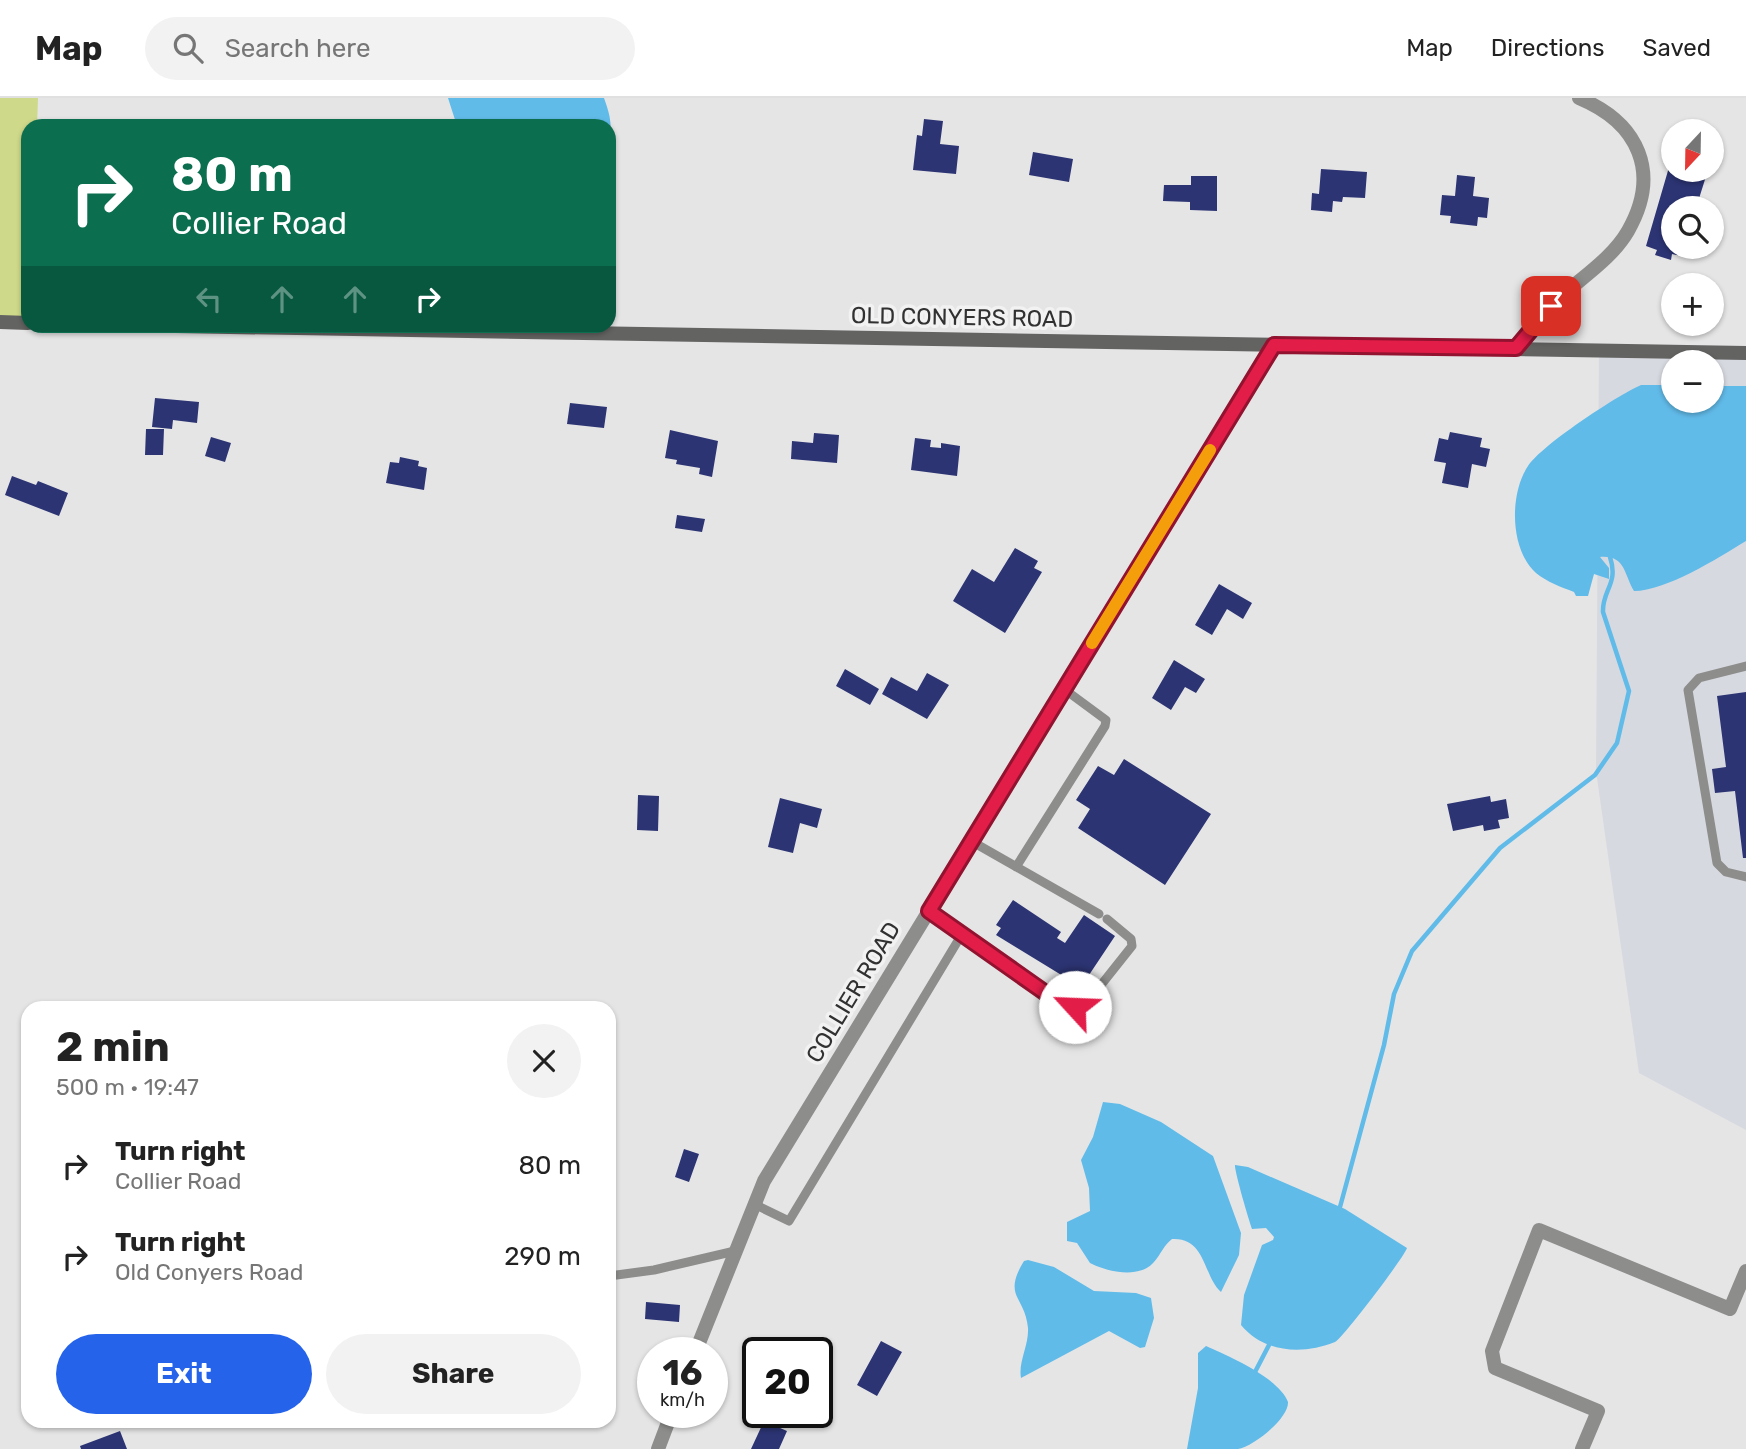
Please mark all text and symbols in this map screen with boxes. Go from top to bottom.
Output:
search box [145,17,635,80]
text: Map [35,29,103,68]
icon: search [169,29,207,67]
text: Search here [225,33,370,64]
text: Map [1406,34,1453,62]
text: Directions [1491,34,1604,62]
text: Saved [1642,34,1711,62]
north arrow [1661,119,1724,182]
map controls [1661,119,1724,413]
text: 80 m [171,145,293,203]
icon: right [56,147,147,238]
button: search [1661,196,1724,259]
text: Collier Road [171,204,347,242]
button: + [1661,273,1724,336]
pin [1521,276,1581,336]
icon: left [190,280,228,318]
icon: ahead [263,280,301,318]
icon: ahead [336,280,374,318]
icon: right [409,280,447,318]
icon: arrive [1532,287,1570,325]
street label: OLD CONYERS ROAD [851,301,1073,333]
button: − [1661,350,1724,413]
street label: COLLIER ROAD [800,917,906,1067]
position arrow [1038,970,1112,1044]
text: 2 min [56,1022,170,1072]
button: close [507,1024,581,1098]
text: 500 m · 19:47 [56,1073,199,1101]
text: Turn right [115,1136,245,1167]
icon: right [56,1147,94,1185]
text: 80 m [518,1150,581,1181]
text: Collier Road [115,1167,242,1195]
text: Turn right [115,1227,245,1258]
icon: right [56,1238,94,1276]
text: 290 m [504,1241,581,1272]
text: Old Conyers Road [115,1258,303,1286]
button: Exit [56,1334,312,1414]
button: Share [326,1334,581,1414]
speed limit sign: 20 [742,1337,833,1428]
text: 16 [662,1352,703,1394]
text: km/h [660,1389,705,1411]

